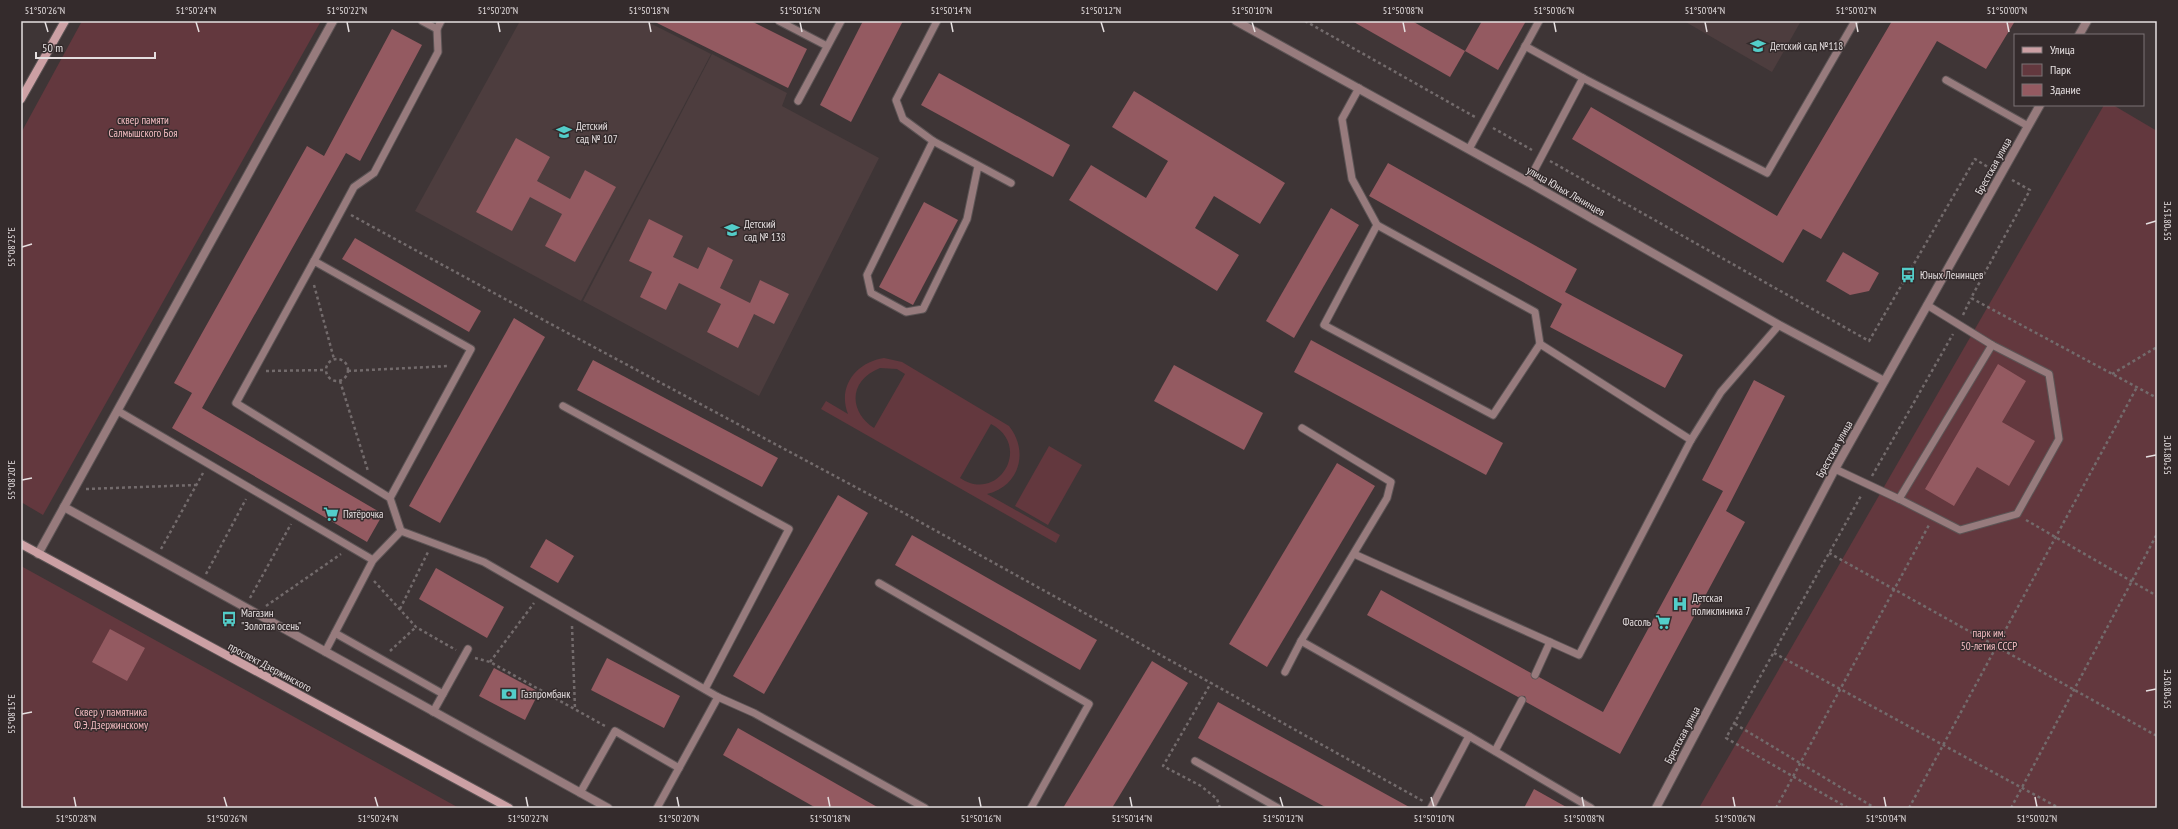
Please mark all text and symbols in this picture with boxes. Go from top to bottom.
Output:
text: 51°50'26"N [25,4,65,17]
text: 51°50'24"N [176,4,216,17]
text: 51°50'22"N [327,4,367,17]
text: 51°50'20"N [478,4,518,17]
text: 51°50'18"N [629,4,669,17]
text: 51°50'16"N [780,4,820,17]
text: 51°50'14"N [931,4,971,17]
text: 51°50'12"N [1081,4,1121,17]
text: 51°50'10"N [1232,4,1272,17]
text: 51°50'08"N [1383,4,1423,17]
text: 51°50'06"N [1534,4,1574,17]
text: 51°50'04"N [1685,4,1725,17]
text: 51°50'02"N [1836,4,1876,17]
text: 51°50'00"N [1987,4,2027,17]
scale bar [36,34,155,60]
legend [2014,34,2144,106]
school or university icon: Детский сад №118 [1749,37,1767,55]
place label: Детский сад №118 [1770,39,1843,53]
text: 50 m [42,40,63,55]
text: Улица [2050,42,2075,57]
text: Парк [2050,62,2071,77]
text: Здание [2050,82,2081,97]
park label: сквер памяти Салмышского Боя [108,113,178,140]
place label: Детский сад № 107 [576,119,618,146]
school or university icon: Детский сад № 107 [555,123,573,141]
street label: Брестская улица [1972,135,2014,197]
street label: улица Юных Ленинцев [1524,163,1608,219]
text: 55°08'15"E [2161,201,2174,241]
place label: Детский сад № 138 [744,217,786,244]
school or university icon: Детский сад № 138 [723,221,741,239]
text: 55°08'25"E [5,227,18,267]
bus stop icon: Юных Ленинцев [1899,266,1917,284]
place label: Юных Ленинцев [1920,268,1984,282]
street label: Брестская улица [1813,418,1855,480]
text: 55°08'10"E [2161,435,2174,475]
text: 55°08'20"E [5,460,18,500]
supermarket icon: Пятёрочка [322,505,340,523]
place label: Пятёрочка [343,507,384,521]
place label: Детская поликлиника 7 [1692,591,1750,618]
hospital icon: Детская поликлиника 7 [1671,595,1689,613]
place label: Магазин "Золотая осень" [241,606,301,633]
bus stop icon: Магазин "Золотая осень" [220,610,238,628]
supermarket icon: Фасоль [1654,613,1672,631]
place label: Фасоль [1623,615,1651,629]
park label: парк им. 50-летия СССР [1961,626,2017,653]
street label: проспект Дзержинского [226,639,314,695]
text: 55°08'05"E [2161,669,2174,709]
bank icon: Газпромбанк [500,685,518,703]
place label: Газпромбанк [521,687,571,701]
text: 55°08'15"E [5,694,18,734]
street label: Брестская улица [1661,704,1703,766]
park label: Сквер у памятника Ф.Э. Дзержинскому [74,705,149,732]
text: 51°50'28"N [56,812,96,825]
text: 51°50'26"N [207,812,247,825]
text: 51°50'24"N [358,812,398,825]
text: 51°50'22"N [508,812,548,825]
text: 51°50'20"N [659,812,699,825]
text: 51°50'18"N [810,812,850,825]
text: 51°50'16"N [961,812,1001,825]
text: 51°50'14"N [1112,812,1152,825]
text: 51°50'12"N [1263,812,1303,825]
text: 51°50'10"N [1414,812,1454,825]
text: 51°50'08"N [1564,812,1604,825]
text: 51°50'06"N [1715,812,1755,825]
text: 51°50'04"N [1866,812,1906,825]
text: 51°50'02"N [2017,812,2057,825]

